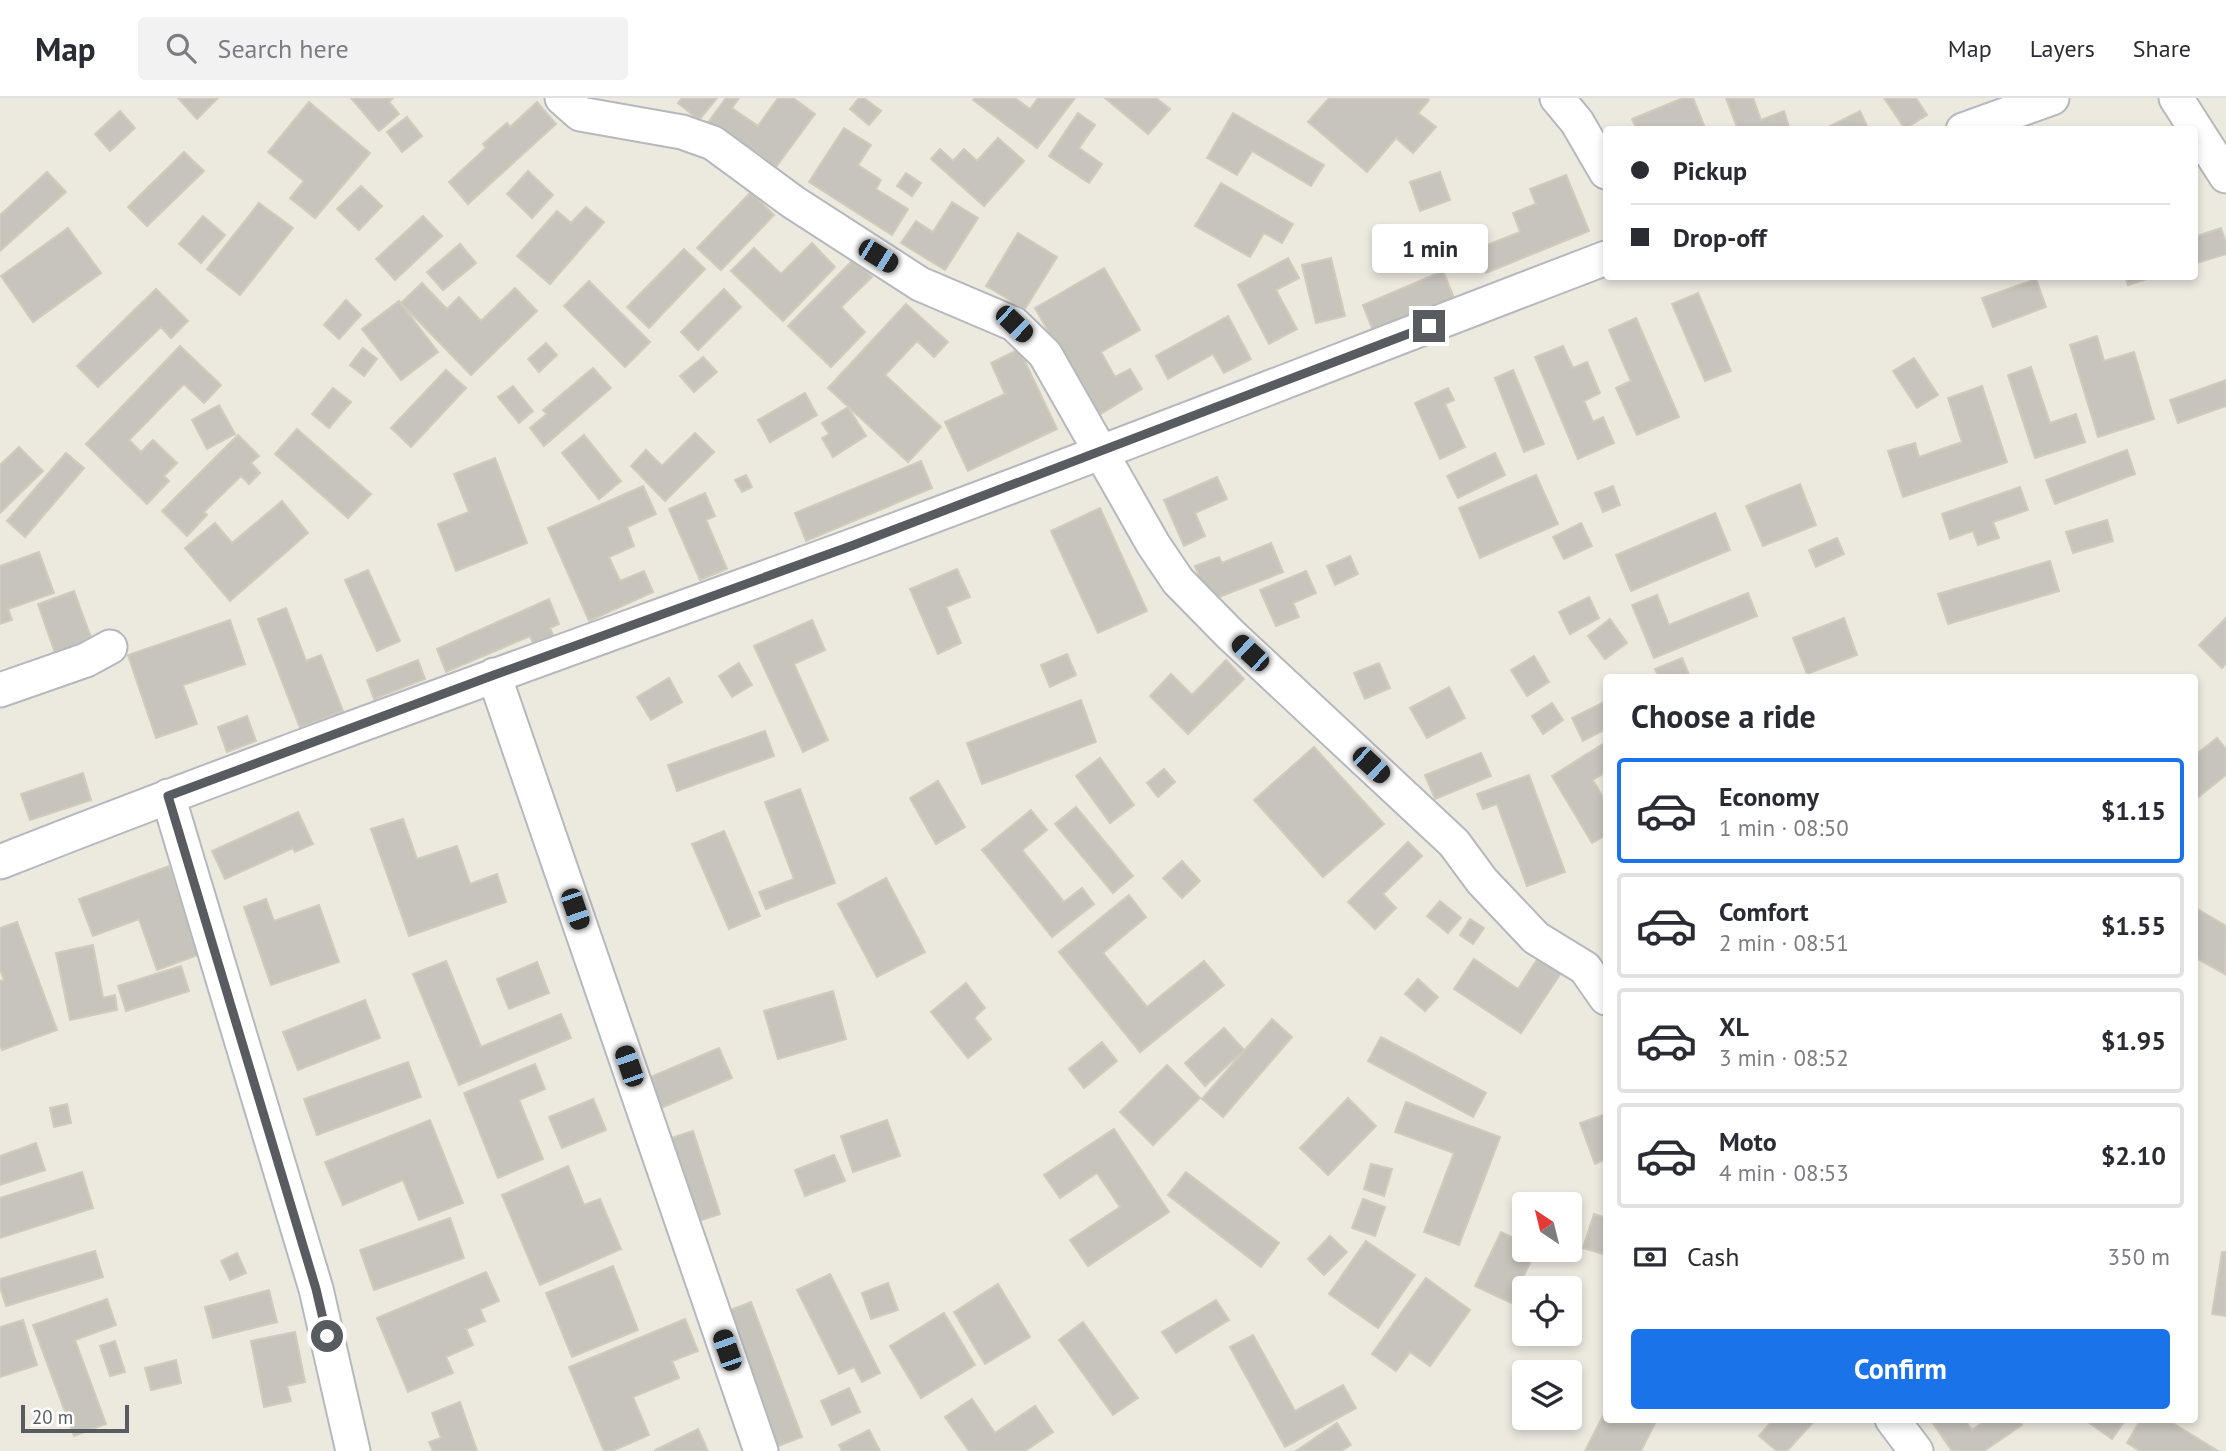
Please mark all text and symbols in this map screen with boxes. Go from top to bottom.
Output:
search box [138,17,628,80]
text: Map [35,27,96,70]
icon: search [162,29,200,67]
text: Search here [218,32,349,65]
text: Map [1948,33,1992,64]
text: Layers [2030,33,2095,64]
text: Share [2133,33,2191,64]
text: Pickup [1673,154,1747,187]
text: Drop-off [1673,221,1767,254]
callout: 1 min [1371,224,1487,274]
text: 1 min [1402,234,1458,263]
car [855,236,902,276]
car [992,302,1037,346]
route end [1413,310,1445,342]
car [1228,631,1273,675]
text: Choose a ride [1631,695,1816,737]
car [1349,743,1394,787]
icon: car [1635,779,1698,842]
text: Economy [1719,780,1819,813]
text: $1.15 [2101,794,2166,827]
text: 1 min · 08:50 [1719,813,1849,842]
car [559,886,592,932]
icon: car [1635,894,1698,957]
text: Comfort [1719,895,1809,928]
text: $1.55 [2101,909,2166,942]
text: 2 min · 08:51 [1719,928,1849,957]
icon: car [1635,1009,1698,1072]
text: XL [1719,1010,1749,1043]
text: $1.95 [2101,1024,2166,1057]
car [613,1043,646,1089]
text: 3 min · 08:52 [1719,1043,1849,1072]
icon: car [1635,1124,1698,1187]
text: Moto [1719,1125,1777,1158]
text: $2.10 [2101,1139,2166,1172]
text: 4 min · 08:53 [1719,1158,1849,1187]
north arrow [1512,1192,1582,1262]
map controls [1512,1192,1582,1430]
icon: cash [1631,1238,1669,1276]
text: Cash [1687,1240,1739,1273]
text: 350 m [2108,1242,2170,1271]
button: locate [1512,1276,1582,1346]
route start [311,1320,343,1352]
car [711,1327,744,1373]
button: Confirm [1631,1329,2170,1409]
button: layers [1512,1360,1582,1430]
scale bar [21,1402,130,1434]
text: 20 m [32,1405,73,1429]

